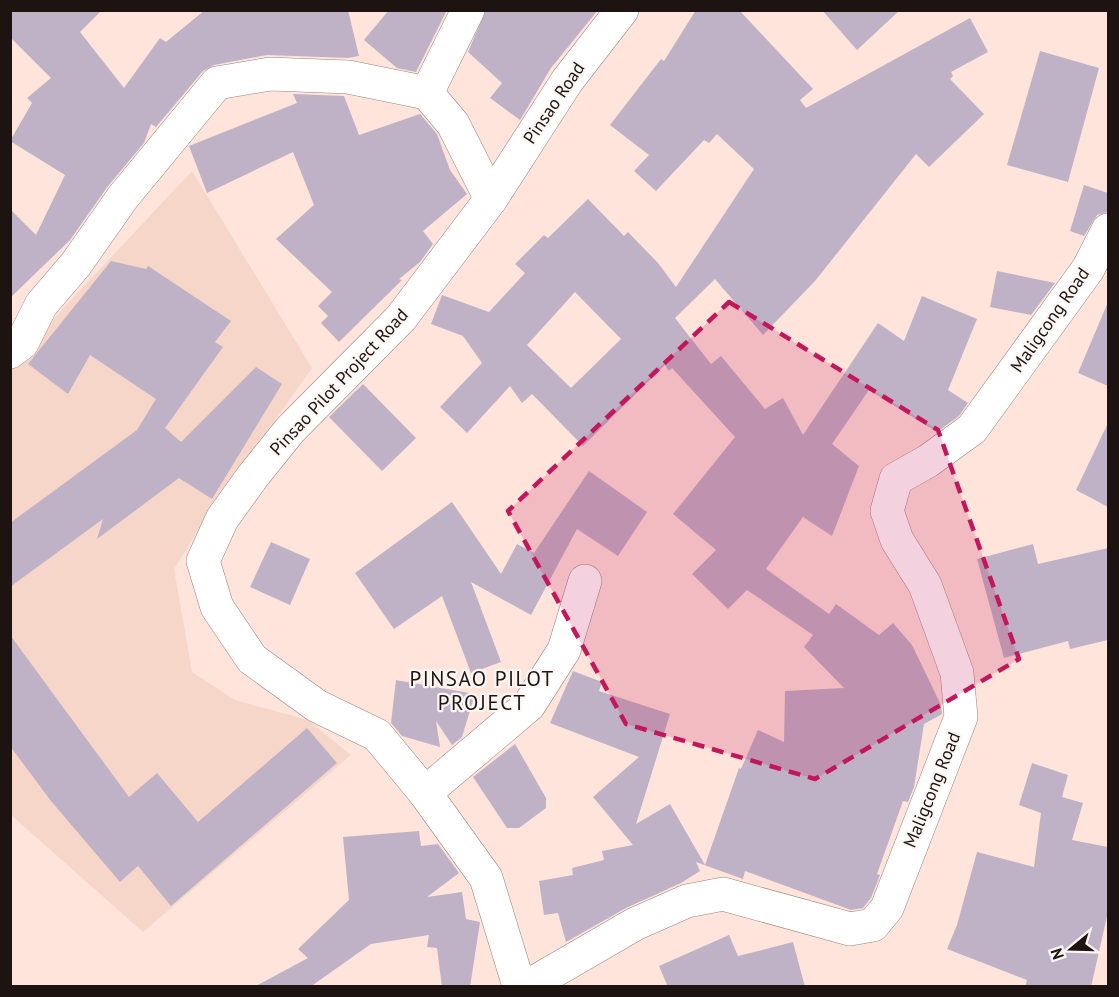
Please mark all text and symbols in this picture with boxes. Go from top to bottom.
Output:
street label: Pinsao Road [518,57,589,148]
street label: Maligcong Road [1005,263,1094,377]
street label: Pinsao Pilot Project Road [265,303,413,460]
district label: PINSAO PILOT PROJECT [409,665,555,716]
street label: Maligcong Road [898,729,965,851]
north arrow [1041,919,1101,979]
text: N [1046,946,1068,962]

